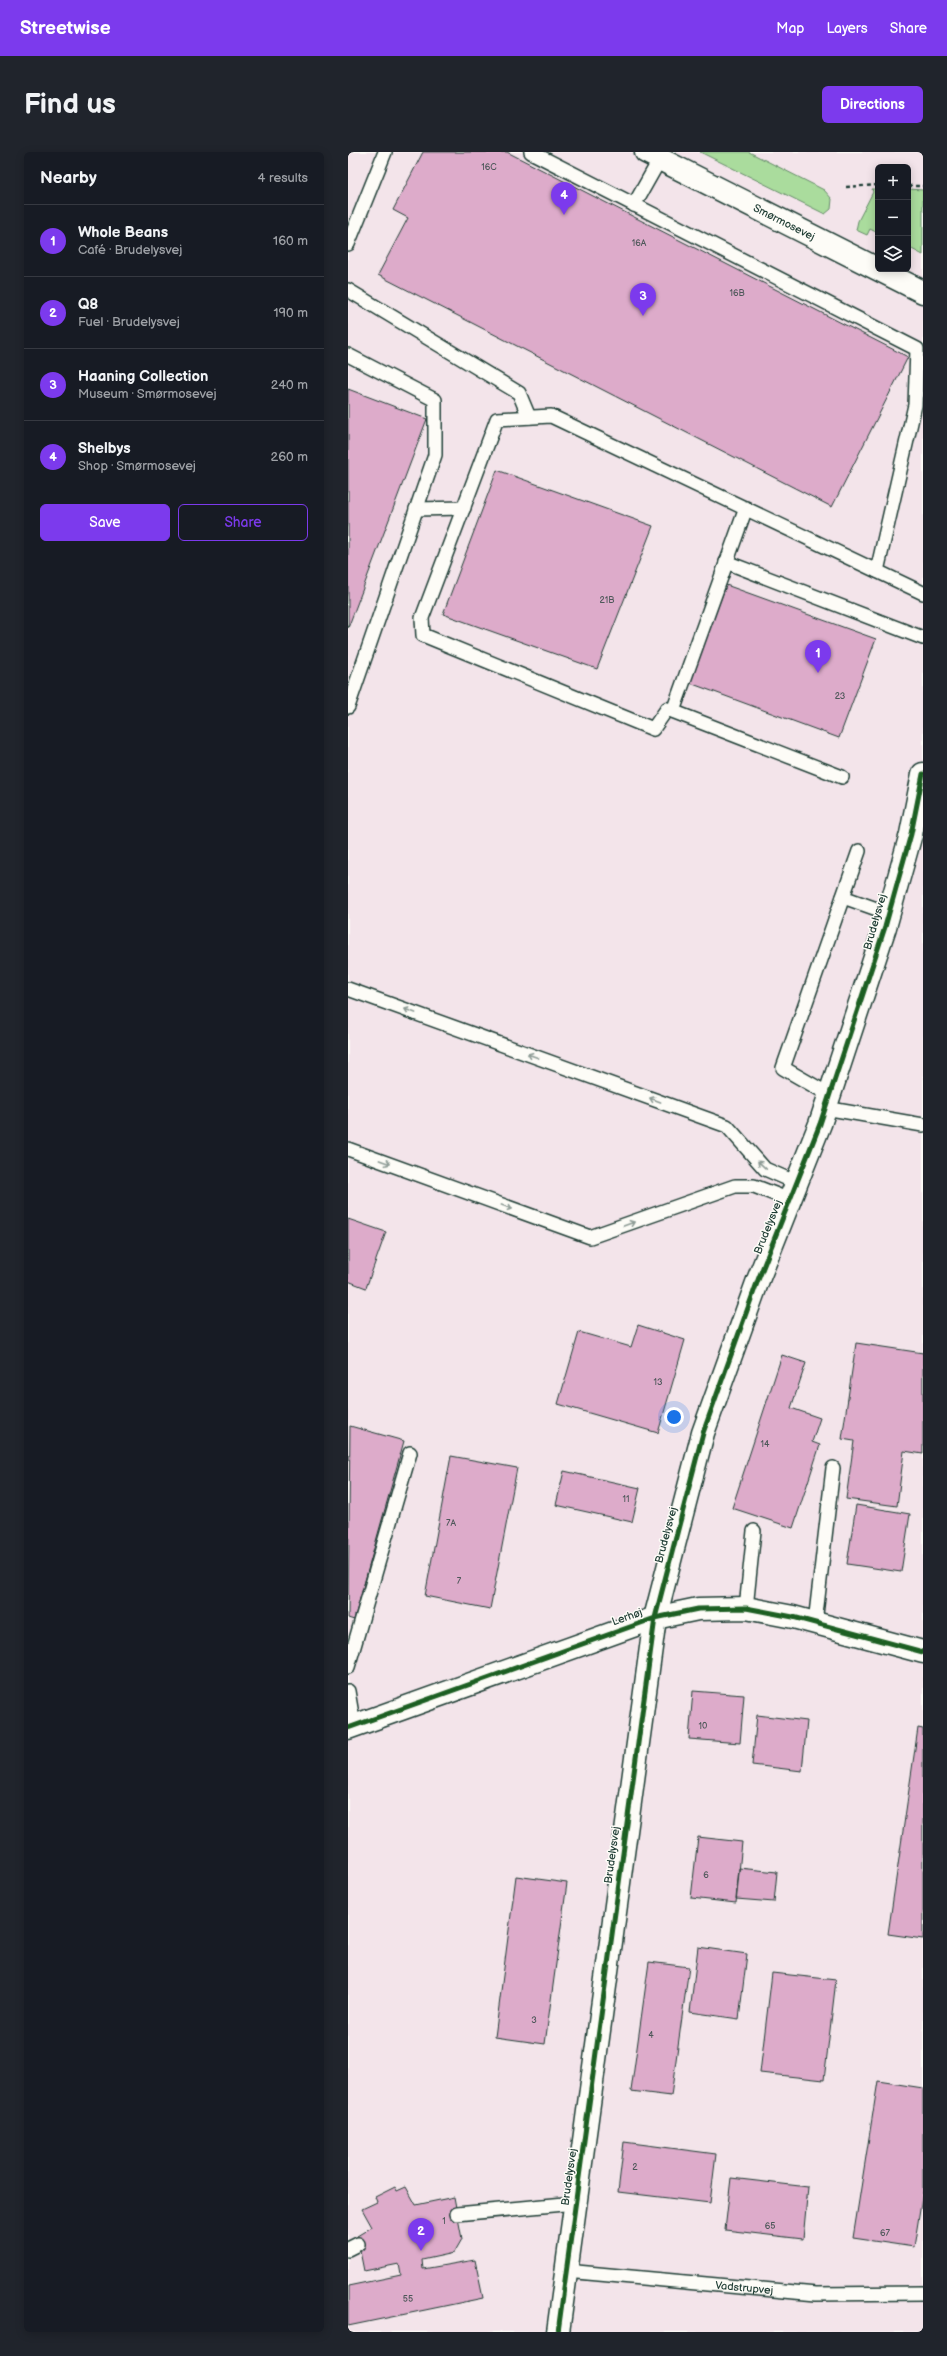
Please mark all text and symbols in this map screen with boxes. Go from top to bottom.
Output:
text: Streetwise [20,17,111,40]
text: Map [776,20,804,37]
text: Layers [826,20,868,37]
text: Share [890,20,927,37]
button: Directions [822,86,923,123]
text: Find us [24,88,116,121]
house number: 16C [481,162,497,173]
map controls [875,164,911,272]
button: + [875,164,911,200]
text: Nearby [40,168,97,188]
text: 4 results [258,170,308,186]
pin: 4 [551,182,577,215]
button: − [875,200,911,236]
street label: Smørmosevej [751,201,817,243]
text: Whole Beans [78,223,168,242]
text: 1 [50,233,56,249]
text: 160 m [273,233,308,249]
button: layers [875,236,911,272]
house number: 16A [632,238,647,249]
text: Café · Brudelysvej [78,242,182,258]
pin: 3 [630,283,656,316]
house number: 16B [729,288,745,299]
text: Q8 [78,295,98,314]
text: 2 [49,305,57,321]
text: 190 m [274,305,308,321]
text: Fuel · Brudelysvej [78,314,180,330]
text: Haaning Collection [78,367,208,386]
text: 3 [49,377,57,393]
text: 240 m [271,377,308,393]
text: Museum · Smørmosevej [78,386,217,402]
text: Shelbys [78,439,131,458]
text: 4 [49,449,57,465]
text: 260 m [270,449,308,465]
text: Shop · Smørmosevej [78,458,196,474]
button: Save [40,504,170,541]
button: Share [178,504,308,541]
house number: 21B [600,595,614,606]
pin: 1 [805,640,831,673]
house number: 23 [835,691,846,702]
street label: Brudelysvej [861,893,889,951]
one-way arrow [405,1007,417,1015]
one-way arrow [527,1051,539,1059]
one-way arrow [649,1095,661,1103]
one-way arrow [378,1159,390,1167]
one-way arrow [757,1161,767,1170]
street label: Brudelysvej [751,1198,785,1256]
one-way arrow [500,1204,513,1211]
one-way arrow [623,1219,635,1227]
house number: 13 [653,1377,663,1388]
your location [664,1407,684,1427]
house number: 14 [761,1439,770,1450]
house number: 11 [623,1494,629,1505]
street label: Brudelysvej [652,1506,680,1564]
house number: 7A [446,1518,456,1529]
house number: 7 [457,1576,462,1587]
street label: Lerhøj [610,1606,644,1628]
house number: 10 [699,1721,707,1732]
street label: Brudelysvej [602,1826,622,1884]
house number: 6 [703,1870,709,1881]
house number: 3 [531,2015,537,2026]
house number: 4 [648,2030,654,2041]
street label: Brudelysvej [559,2148,579,2206]
house number: 2 [632,2162,638,2173]
house number: 1 [442,2216,446,2227]
pin: 2 [408,2218,434,2251]
house number: 65 [765,2221,775,2232]
house number: 67 [880,2228,891,2239]
street label: Vadstrupvej [715,2278,774,2297]
house number: 55 [403,2294,413,2305]

